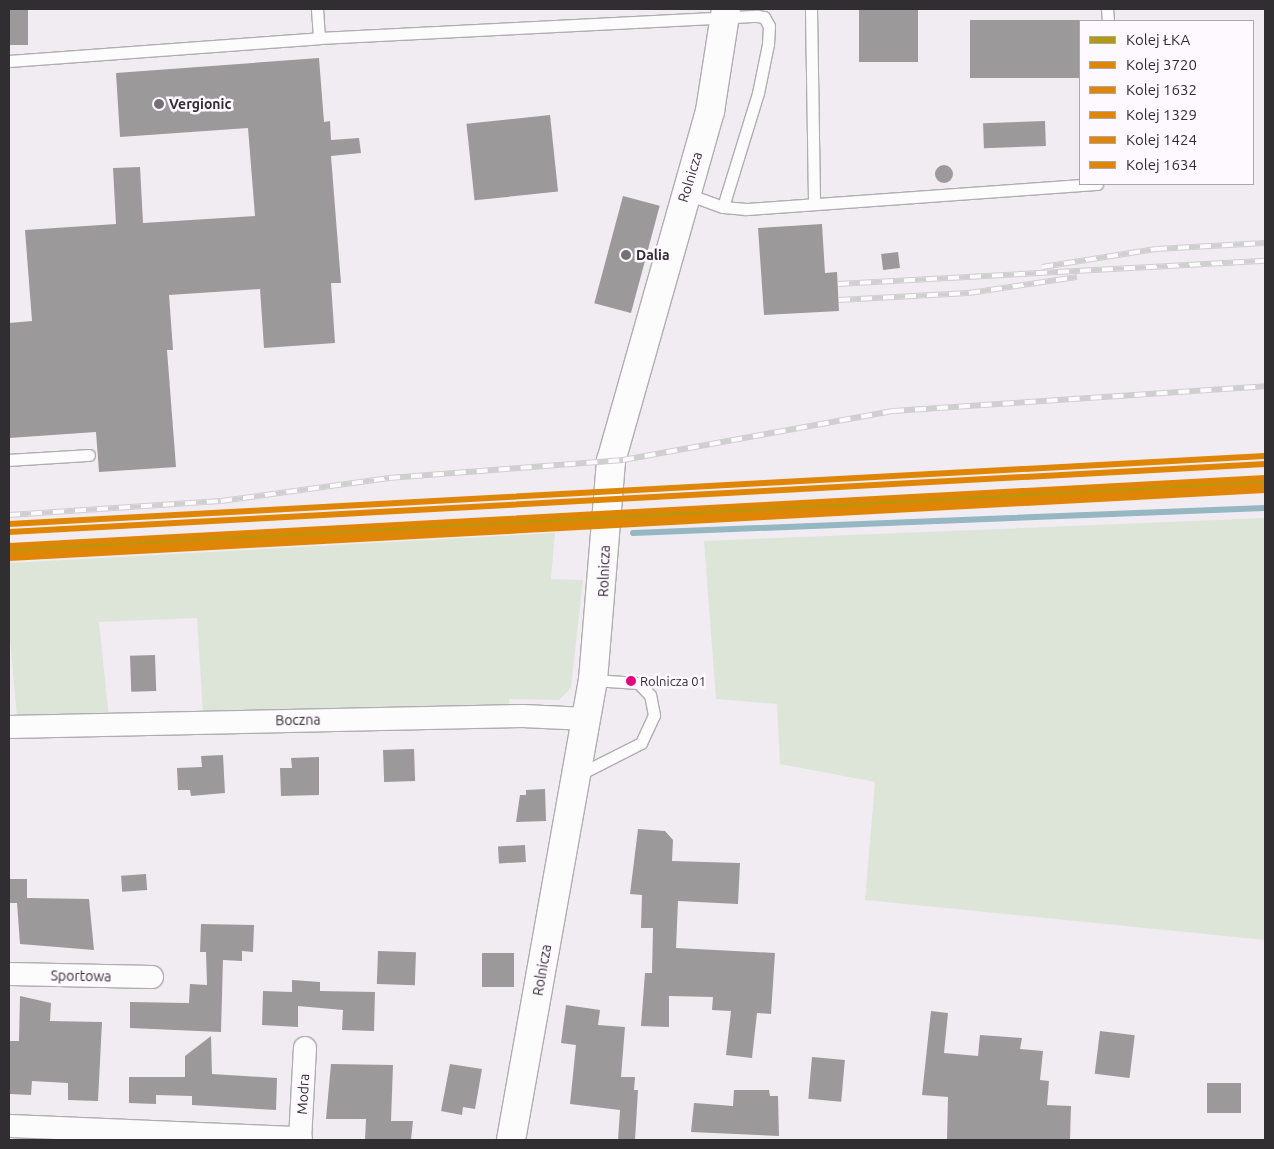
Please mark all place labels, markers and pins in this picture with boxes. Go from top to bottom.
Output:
place label: Vergionic [169,96,231,112]
marker: Vergionic [153,98,165,110]
place label: Dalia [636,247,670,263]
marker: Dalia [620,249,632,261]
place label: Rolnicza 01 [640,673,706,689]
marker: Rolnicza 01 [626,676,636,686]

